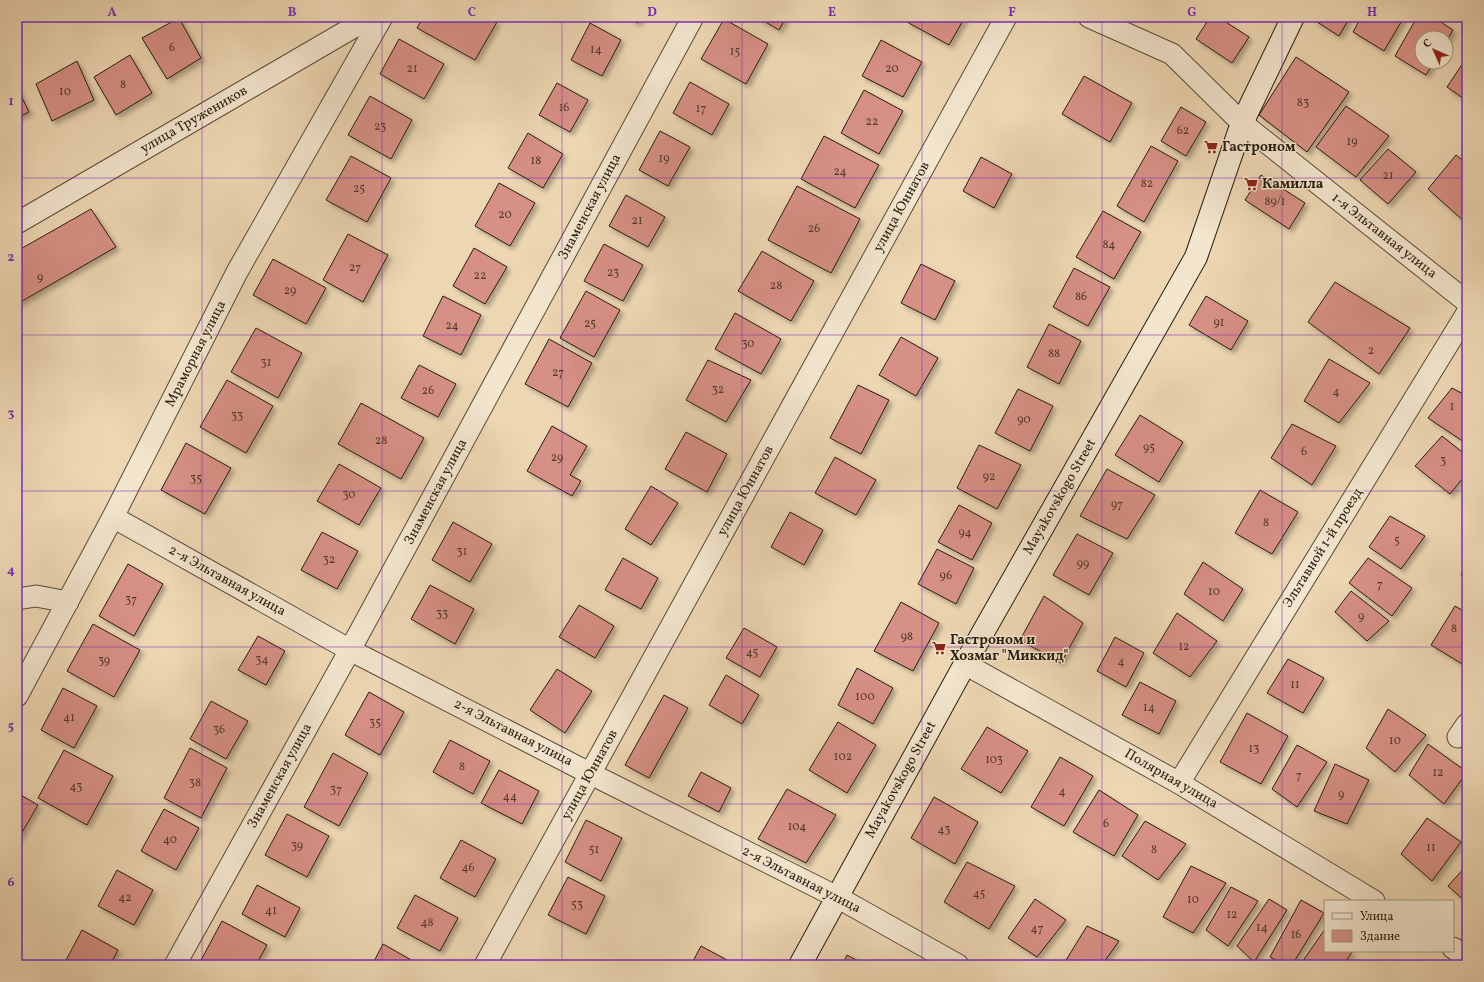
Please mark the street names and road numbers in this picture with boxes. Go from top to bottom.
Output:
street label: улица Тружеников [137,82,251,158]
street label: Знаменская улица [554,151,626,263]
street label: улица Юннатов [869,158,935,256]
street label: 1-я Эльтавная улица [1327,189,1441,283]
street label: Мраморная улица [161,297,231,411]
street label: Mayakovskogo Street [1019,435,1101,559]
street label: Знаменская улица [400,436,472,548]
street label: улица Юннатов [713,442,779,540]
street label: Эльтавной 1-й проезд [1279,485,1368,611]
street label: 2-я Эльтавная улица [165,541,289,621]
street label: 2-я Эльтавная улица [450,695,576,771]
street label: Mayakovskogo Street [861,718,941,842]
street label: Знаменская улица [243,720,317,832]
street label: улица Юннатов [557,726,623,824]
street label: Полярная улица [1121,745,1221,813]
street label: 2-я Эльтавная улица [738,842,864,918]

